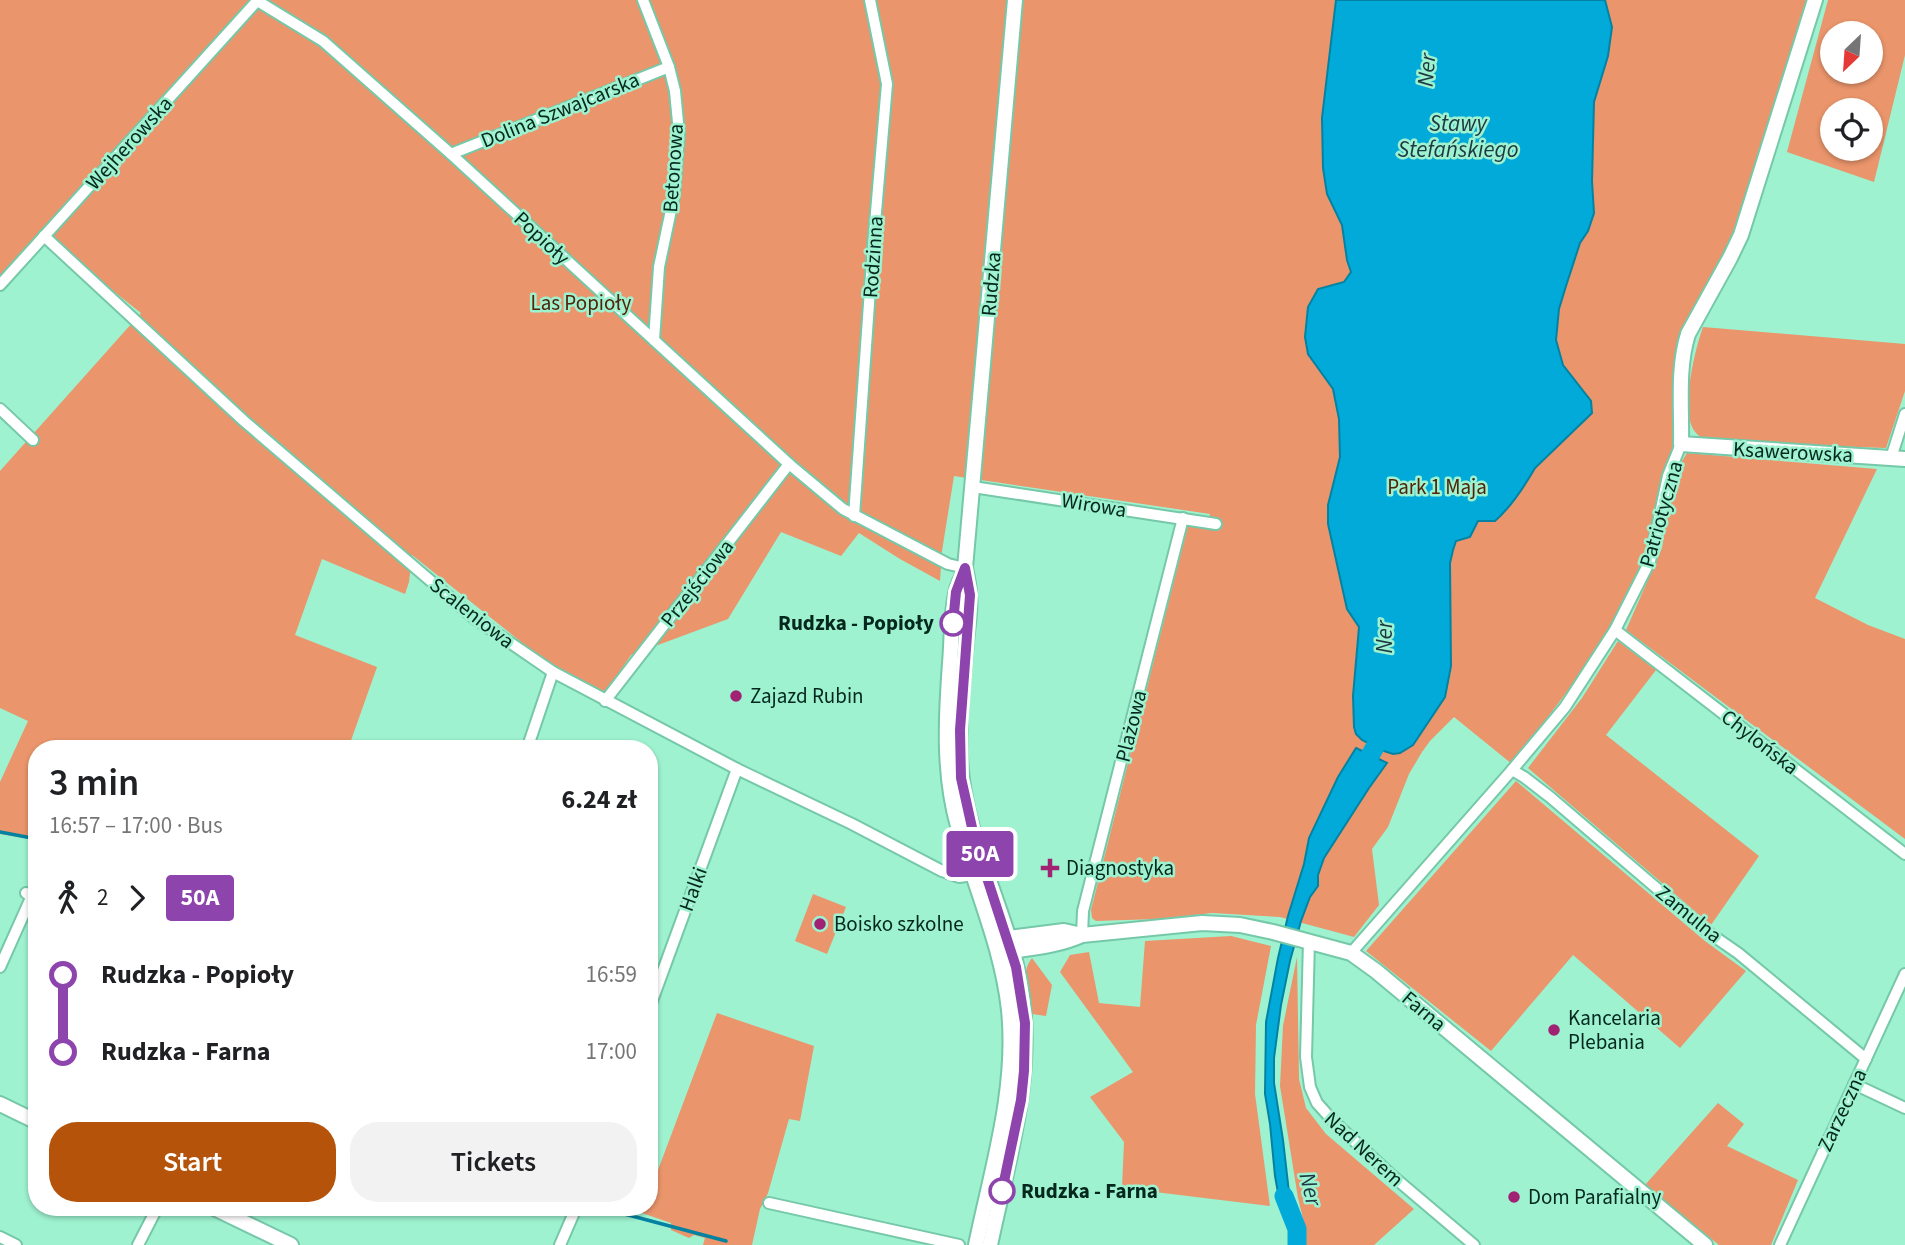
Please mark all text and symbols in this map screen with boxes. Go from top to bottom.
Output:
north arrow [1820,21,1883,84]
map controls [1820,21,1883,161]
water label: Ner [1409,51,1444,88]
street label: Dolina Szwajcarska [476,65,644,155]
street label: Wejherowska [79,89,179,197]
button: locate [1820,98,1883,161]
water label: Stawy Stefańskiego [1397,107,1519,166]
street label: Betonowa [655,123,691,213]
street label: Popioły [507,204,577,272]
street label: Rodzinna [855,215,891,299]
street label: Rudzka [973,250,1009,318]
park label: Las Popioły [531,288,632,318]
street label: Ksawerowska [1732,434,1854,470]
street label: Patriotyczna [1632,457,1690,571]
park label: Park 1 Maja [1387,472,1487,502]
street label: Wirowa [1059,485,1129,525]
street label: Przejściowa [653,533,741,633]
street label: Scaleniowa [423,570,521,656]
place label: Rudzka - Popioły [778,608,934,638]
marker: Rudzka - Popioły [940,610,966,636]
water label: Ner [1368,619,1401,654]
place label: Zajazd Rubin [750,681,864,711]
street label: Plażowa [1108,687,1154,765]
marker: Zajazd Rubin [728,688,744,704]
street label: Chylońska [1715,702,1805,782]
text: 3 min [49,756,139,810]
text: 6.24 zł [562,781,637,818]
text: 16:57 – 17:00 · Bus [49,809,223,842]
line badge: 50A [940,831,1020,877]
text: 50A [960,836,1000,871]
place label: Diagnostyka [1066,853,1174,883]
marker: Diagnostyka [1040,858,1060,878]
street label: Halki [671,863,715,915]
street label: Zamulna [1649,878,1729,950]
icon: walk [49,879,87,917]
icon: forward [118,879,156,917]
text: 50A [180,880,220,915]
text: 2 [97,881,108,914]
place label: Boisko szkolne [834,909,964,939]
marker: Boisko szkolne [812,916,828,932]
text: Rudzka - Popioły [101,956,294,993]
text: 16:59 [586,958,637,991]
street label: Farna [1395,984,1453,1038]
place label: Kancelaria Plebania [1568,1003,1661,1057]
marker: Kancelaria Plebania [1546,1022,1562,1038]
text: Rudzka - Farna [101,1033,271,1070]
text: 17:00 [586,1035,637,1068]
street label: Zarzeczna [1810,1064,1874,1156]
street label: Nad Nerem [1318,1104,1410,1194]
button: Start [49,1122,336,1202]
button: Tickets [350,1122,637,1202]
water label: Ner [1290,1169,1331,1210]
place label: Rudzka - Farna [1021,1176,1158,1206]
marker: Rudzka - Farna [989,1178,1015,1204]
place label: Dom Parafialny [1528,1182,1662,1212]
marker: Dom Parafialny [1506,1189,1522,1205]

